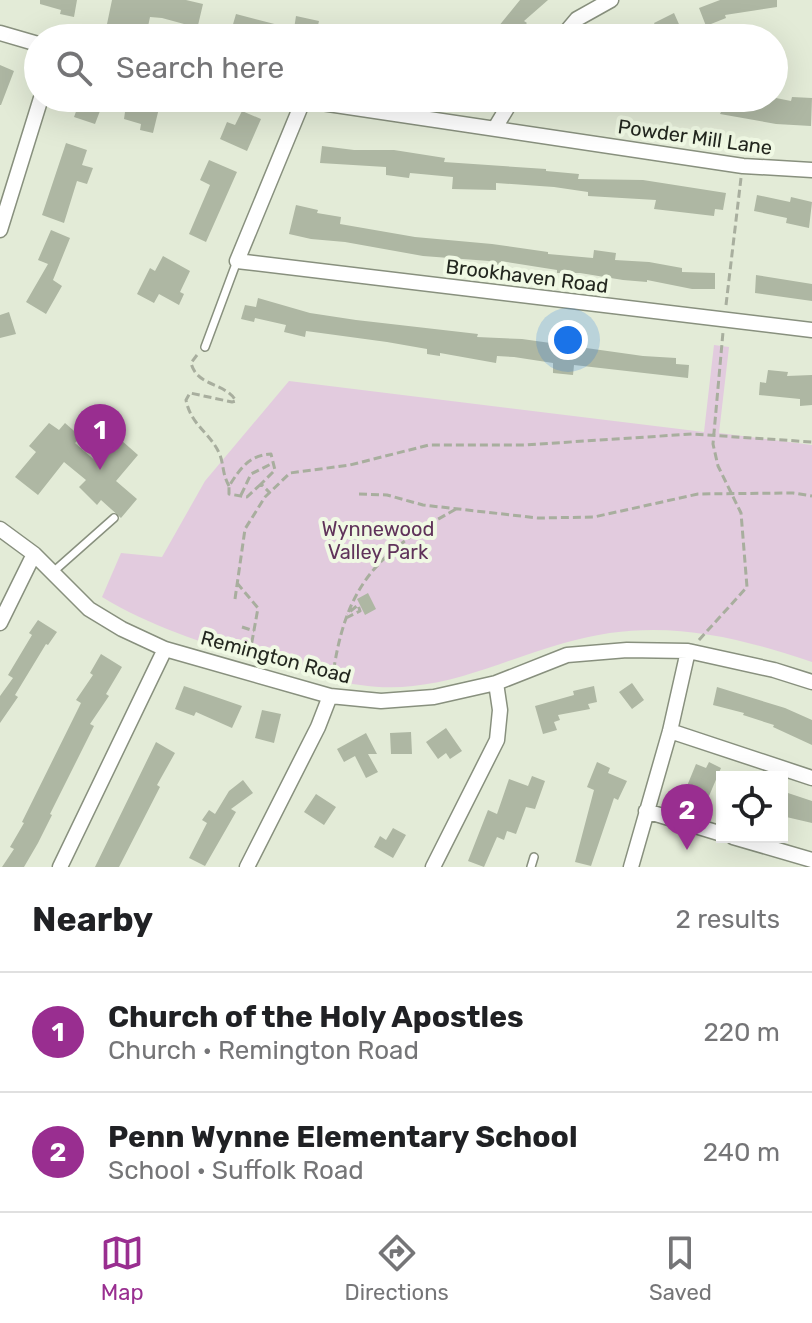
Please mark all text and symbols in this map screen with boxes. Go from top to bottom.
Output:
search box [24,24,788,112]
icon: search [52,46,96,90]
text: Search here [116,50,284,86]
street label: Powder Mill Lane [616,114,774,160]
street label: Brookhaven Road [444,254,610,298]
your location [548,320,588,360]
pin: 1 [74,404,126,470]
park label: Wynnewood Valley Park [322,517,434,564]
street label: Remington Road [198,625,354,689]
map controls [716,771,788,843]
button: locate [716,771,788,843]
pin: 2 [661,784,713,850]
text: Nearby [32,899,153,940]
text: 2 results [676,904,780,935]
text: Church of the Holy Apostles [108,999,524,1035]
text: 1 [52,1017,64,1048]
text: 220 m [703,1017,780,1048]
text: Church · Remington Road [108,1035,419,1066]
text: Penn Wynne Elementary School [108,1119,578,1155]
text: 2 [50,1137,66,1168]
text: 240 m [703,1137,780,1168]
text: School · Suffolk Road [108,1155,364,1186]
tab: Map [100,1231,144,1306]
tab: Directions [344,1231,449,1306]
tab: Saved [649,1231,712,1306]

